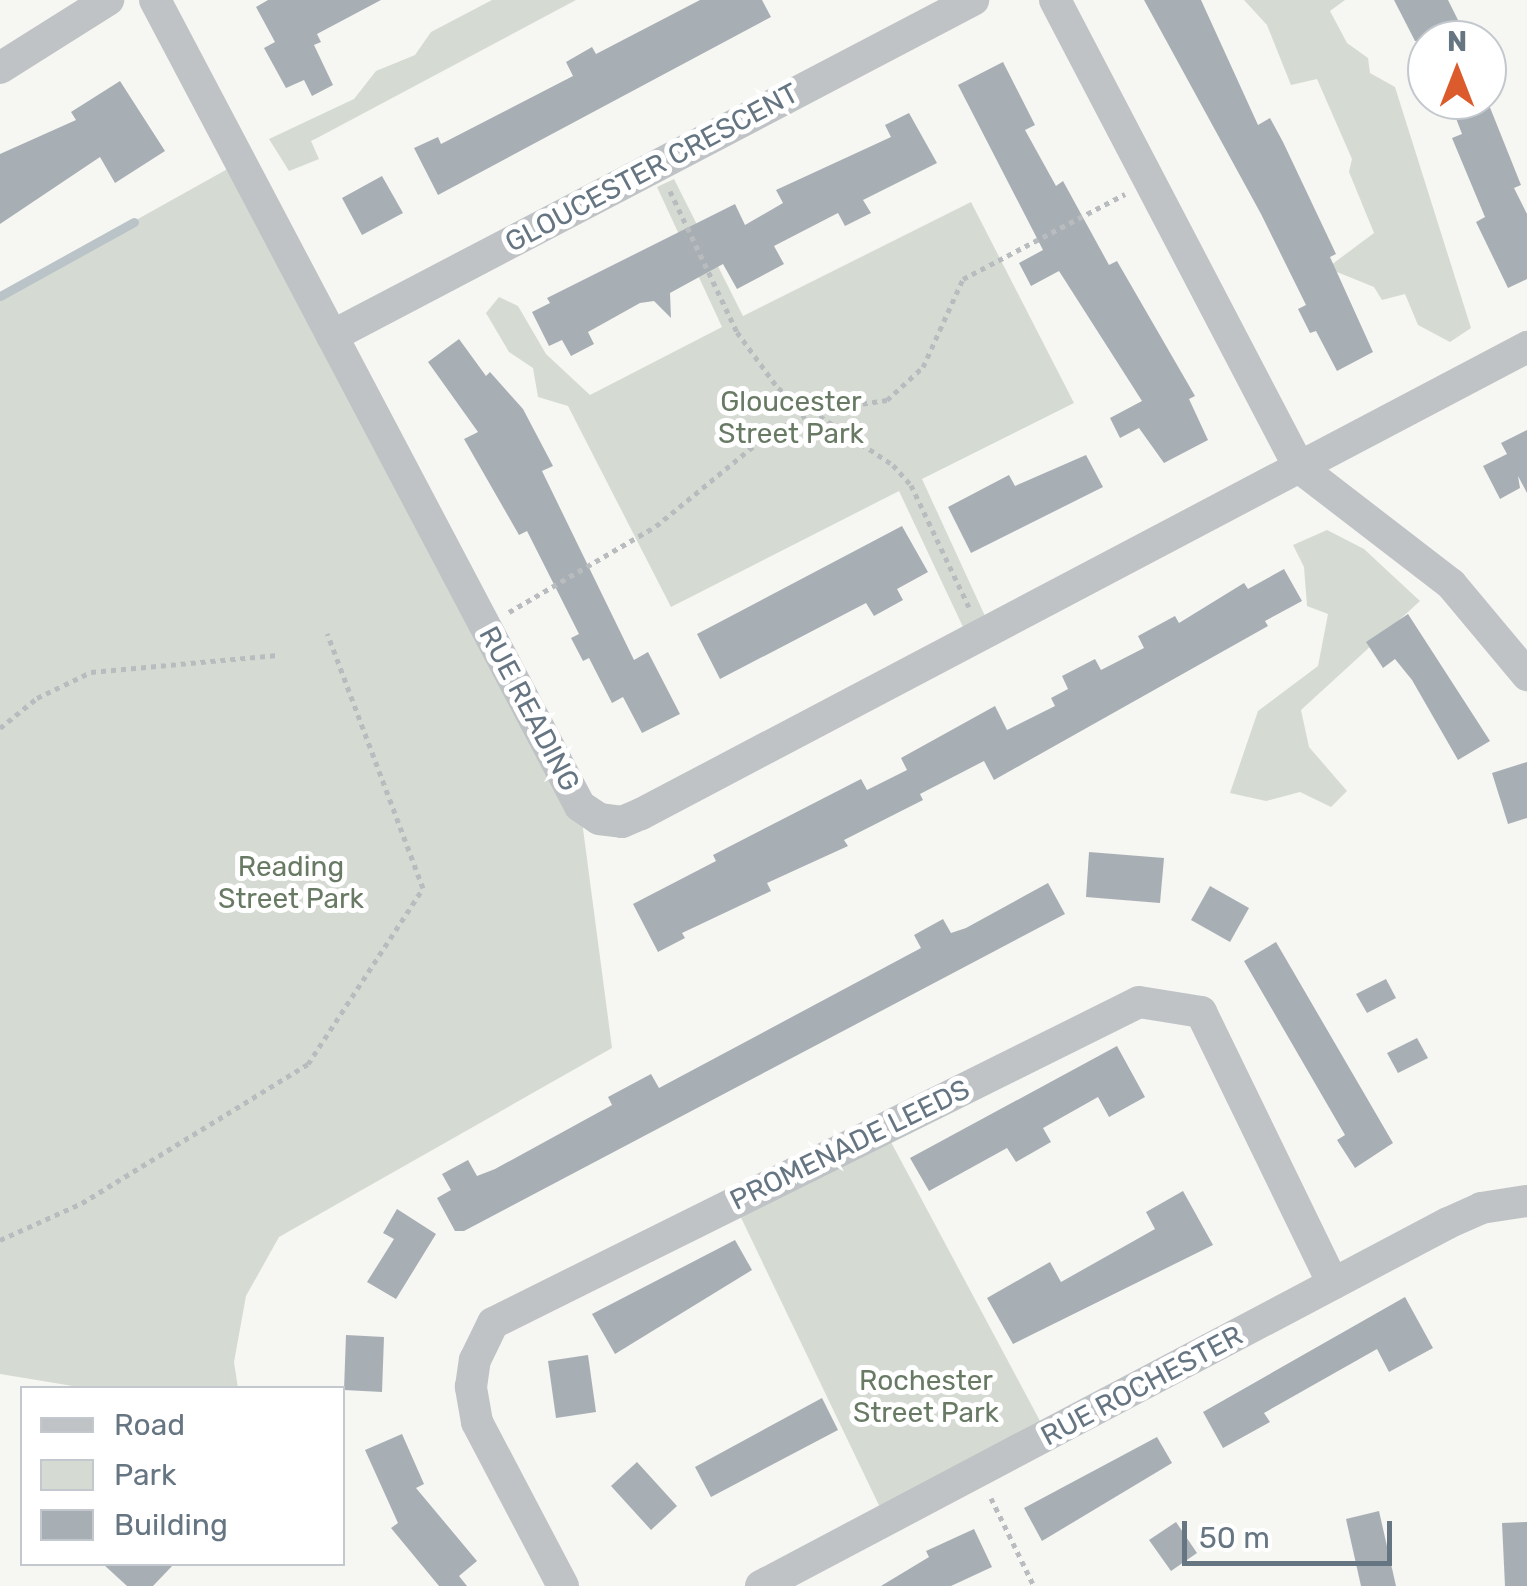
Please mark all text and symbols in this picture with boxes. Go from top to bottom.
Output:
north arrow [1407,20,1507,120]
text: N [1447,25,1467,58]
street label: GLOUCESTER CRESCENT [500,76,804,260]
park label: Gloucester Street Park [718,385,864,451]
street label: RUE READING [472,621,586,797]
park label: Reading Street Park [218,850,364,916]
street label: PROMENADE LEEDS [725,1072,975,1218]
street label: RUE ROCHESTER [1035,1319,1249,1453]
park label: Rochester Street Park [853,1364,999,1430]
legend [20,1386,345,1566]
text: Road [114,1407,185,1443]
text: Park [114,1457,176,1493]
scale bar [1187,1501,1397,1563]
text: Building [114,1507,228,1543]
text: 50 m [1199,1520,1270,1556]

